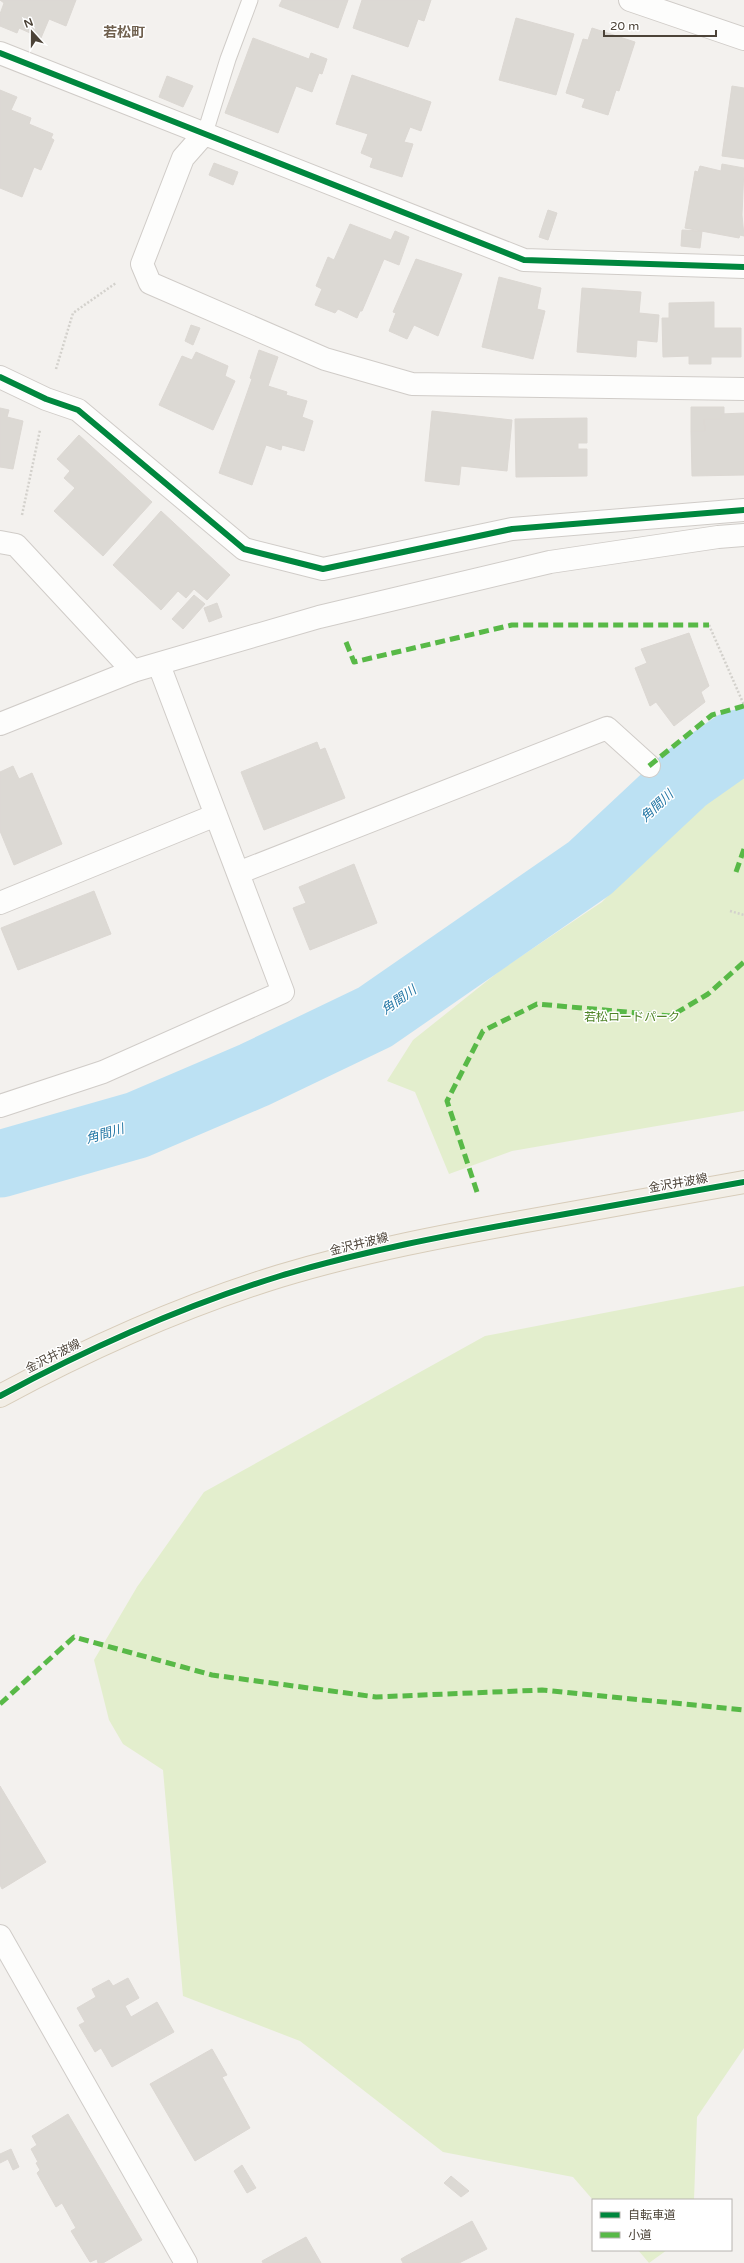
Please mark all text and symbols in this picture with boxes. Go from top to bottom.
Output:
north arrow [12,12,52,52]
scale bar [604,12,716,38]
text: N [22,15,35,31]
text: 20 m [610,19,639,33]
district label: 若松町 [103,24,145,41]
water label: 角間川 [637,785,678,825]
water label: 角間川 [378,981,421,1018]
park label: 若松ロードパーク [584,1010,680,1024]
water label: 角間川 [84,1120,128,1147]
street label: 金沢井波線 [647,1171,709,1195]
street label: 金沢井波線 [328,1230,390,1258]
street label: 金沢井波線 [23,1336,83,1376]
legend [592,2199,732,2251]
text: 自転車道 [628,2208,676,2222]
text: 小道 [628,2228,652,2242]

